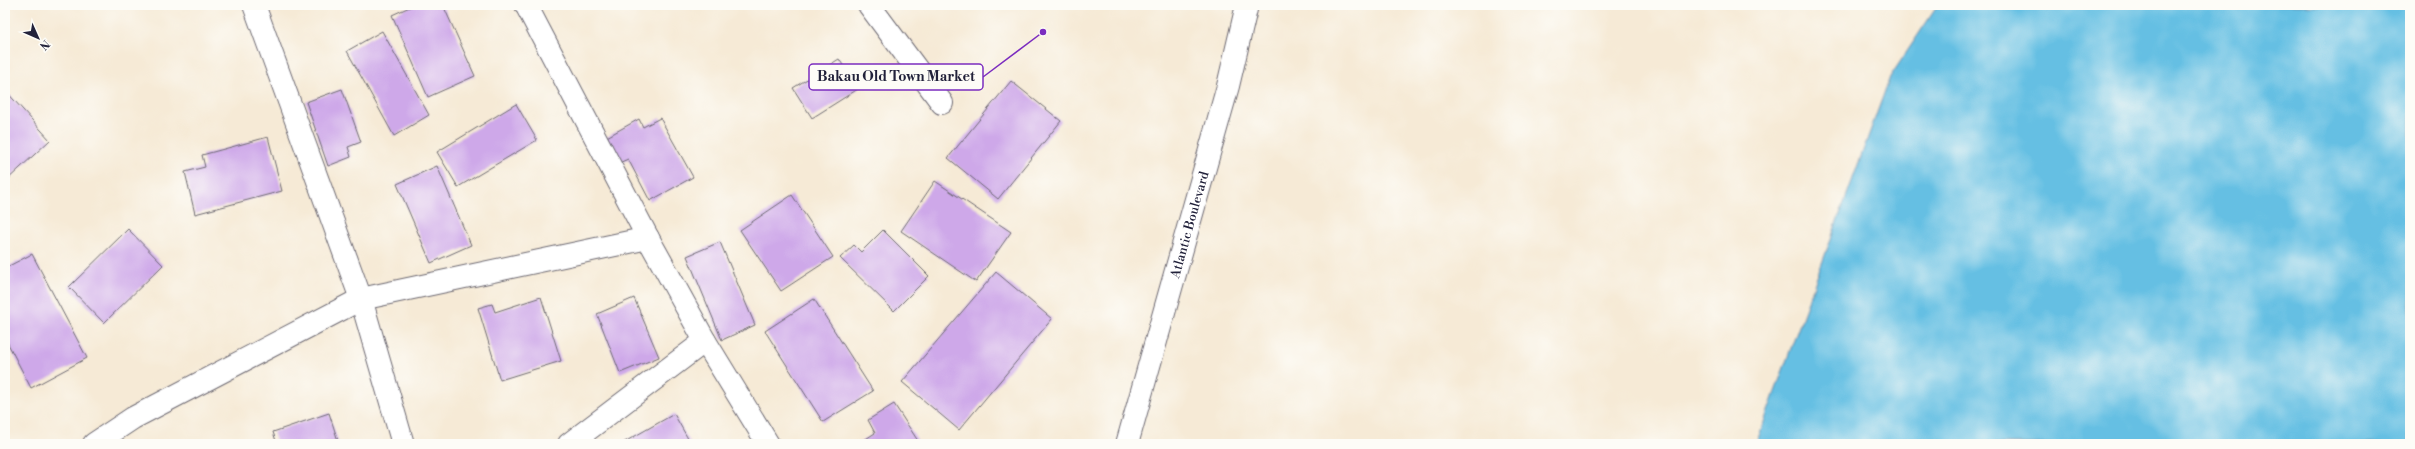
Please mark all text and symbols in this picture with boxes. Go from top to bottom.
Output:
north arrow [18,18,58,58]
text: N [36,36,52,53]
callout: Bakau Old Town Market [809,64,983,90]
text: Bakau Old Town Market [817,68,976,86]
street label: Atlantic Boulevard [1167,169,1213,281]

